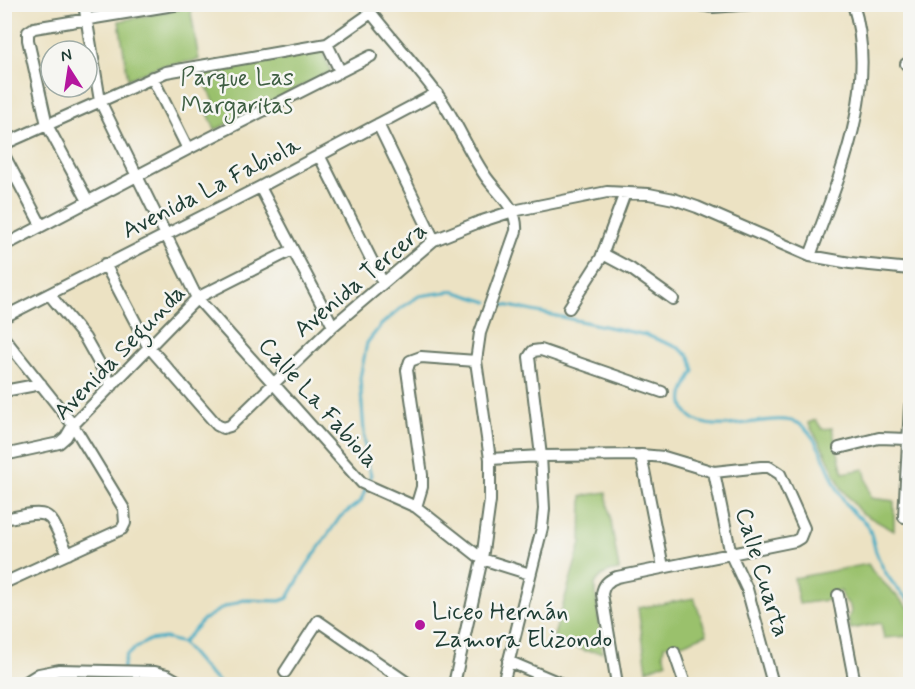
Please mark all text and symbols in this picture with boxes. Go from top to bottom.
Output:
north arrow [39,39,99,99]
text: N [59,44,74,67]
park label: Parque Las Margaritas [180,63,294,124]
street label: Avenida La Fabiola [117,130,307,247]
street label: Avenida Tercera [288,215,434,345]
street label: Avenida Segunda [47,278,195,430]
street label: Calle La Fabiola [251,331,385,475]
street label: Calle Cuarta [727,504,796,641]
place label: Liceo Hernán Zamora Elizondo [432,597,612,656]
marker: Liceo Hernán Zamora Elizondo [413,618,427,632]

